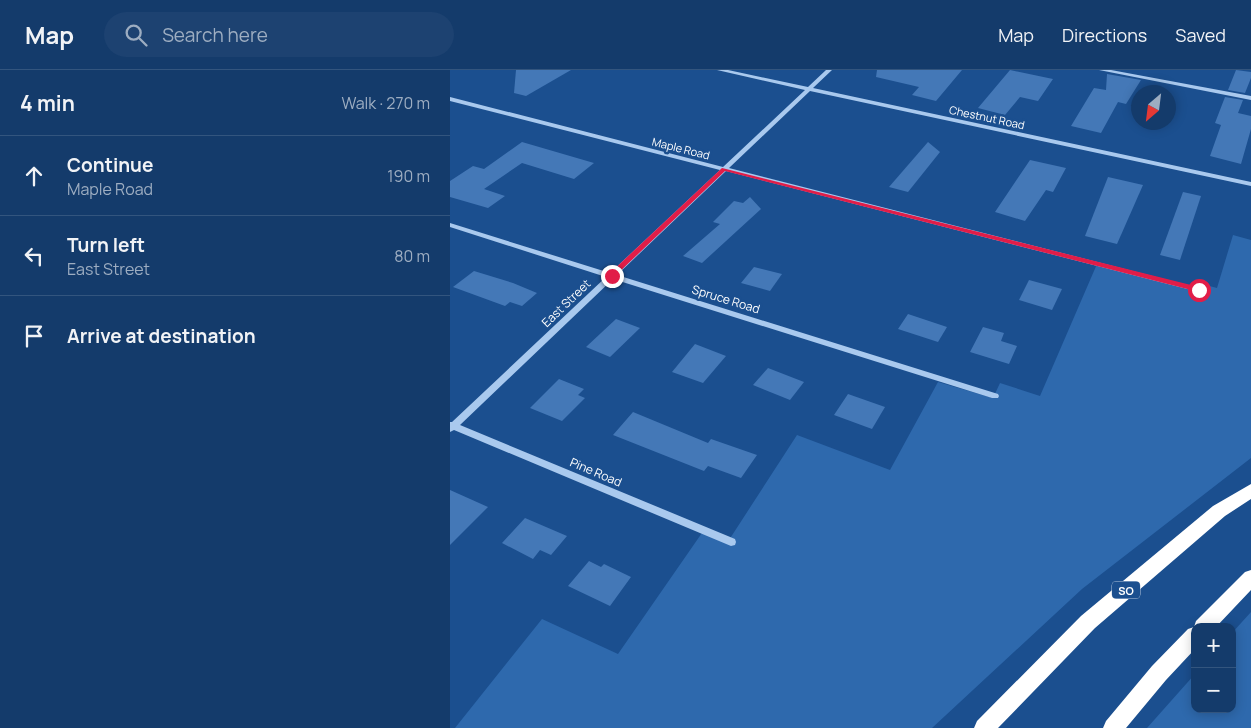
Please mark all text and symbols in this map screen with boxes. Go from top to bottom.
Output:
search box [104,12,454,57]
text: Map [25,18,74,51]
icon: search [122,21,150,49]
text: Search here [162,22,268,48]
text: Map [998,23,1034,47]
text: Directions [1062,23,1147,47]
text: Saved [1175,23,1226,47]
north arrow [1131,85,1176,130]
text: 4 min [20,89,75,117]
text: Walk · 270 m [341,92,430,114]
street label: Chestnut Road [948,102,1026,132]
street label: Maple Road [650,134,712,162]
text: Continue [67,152,153,178]
icon: ahead [20,162,48,190]
text: 190 m [387,165,430,187]
text: Maple Road [67,178,153,200]
text: Turn left [67,232,145,258]
icon: left [20,242,48,270]
text: 80 m [394,245,430,267]
text: East Street [67,258,150,280]
route end [601,265,624,288]
street label: East Street [538,275,594,331]
route start [1188,279,1211,302]
street label: Spruce Road [690,281,762,317]
icon: arrive [20,322,48,350]
text: Arrive at destination [67,323,256,349]
street label: Pine Road [567,453,625,491]
road number: SO [1112,582,1140,598]
map controls [1191,623,1236,713]
button: + [1191,623,1236,668]
button: − [1191,668,1236,713]

